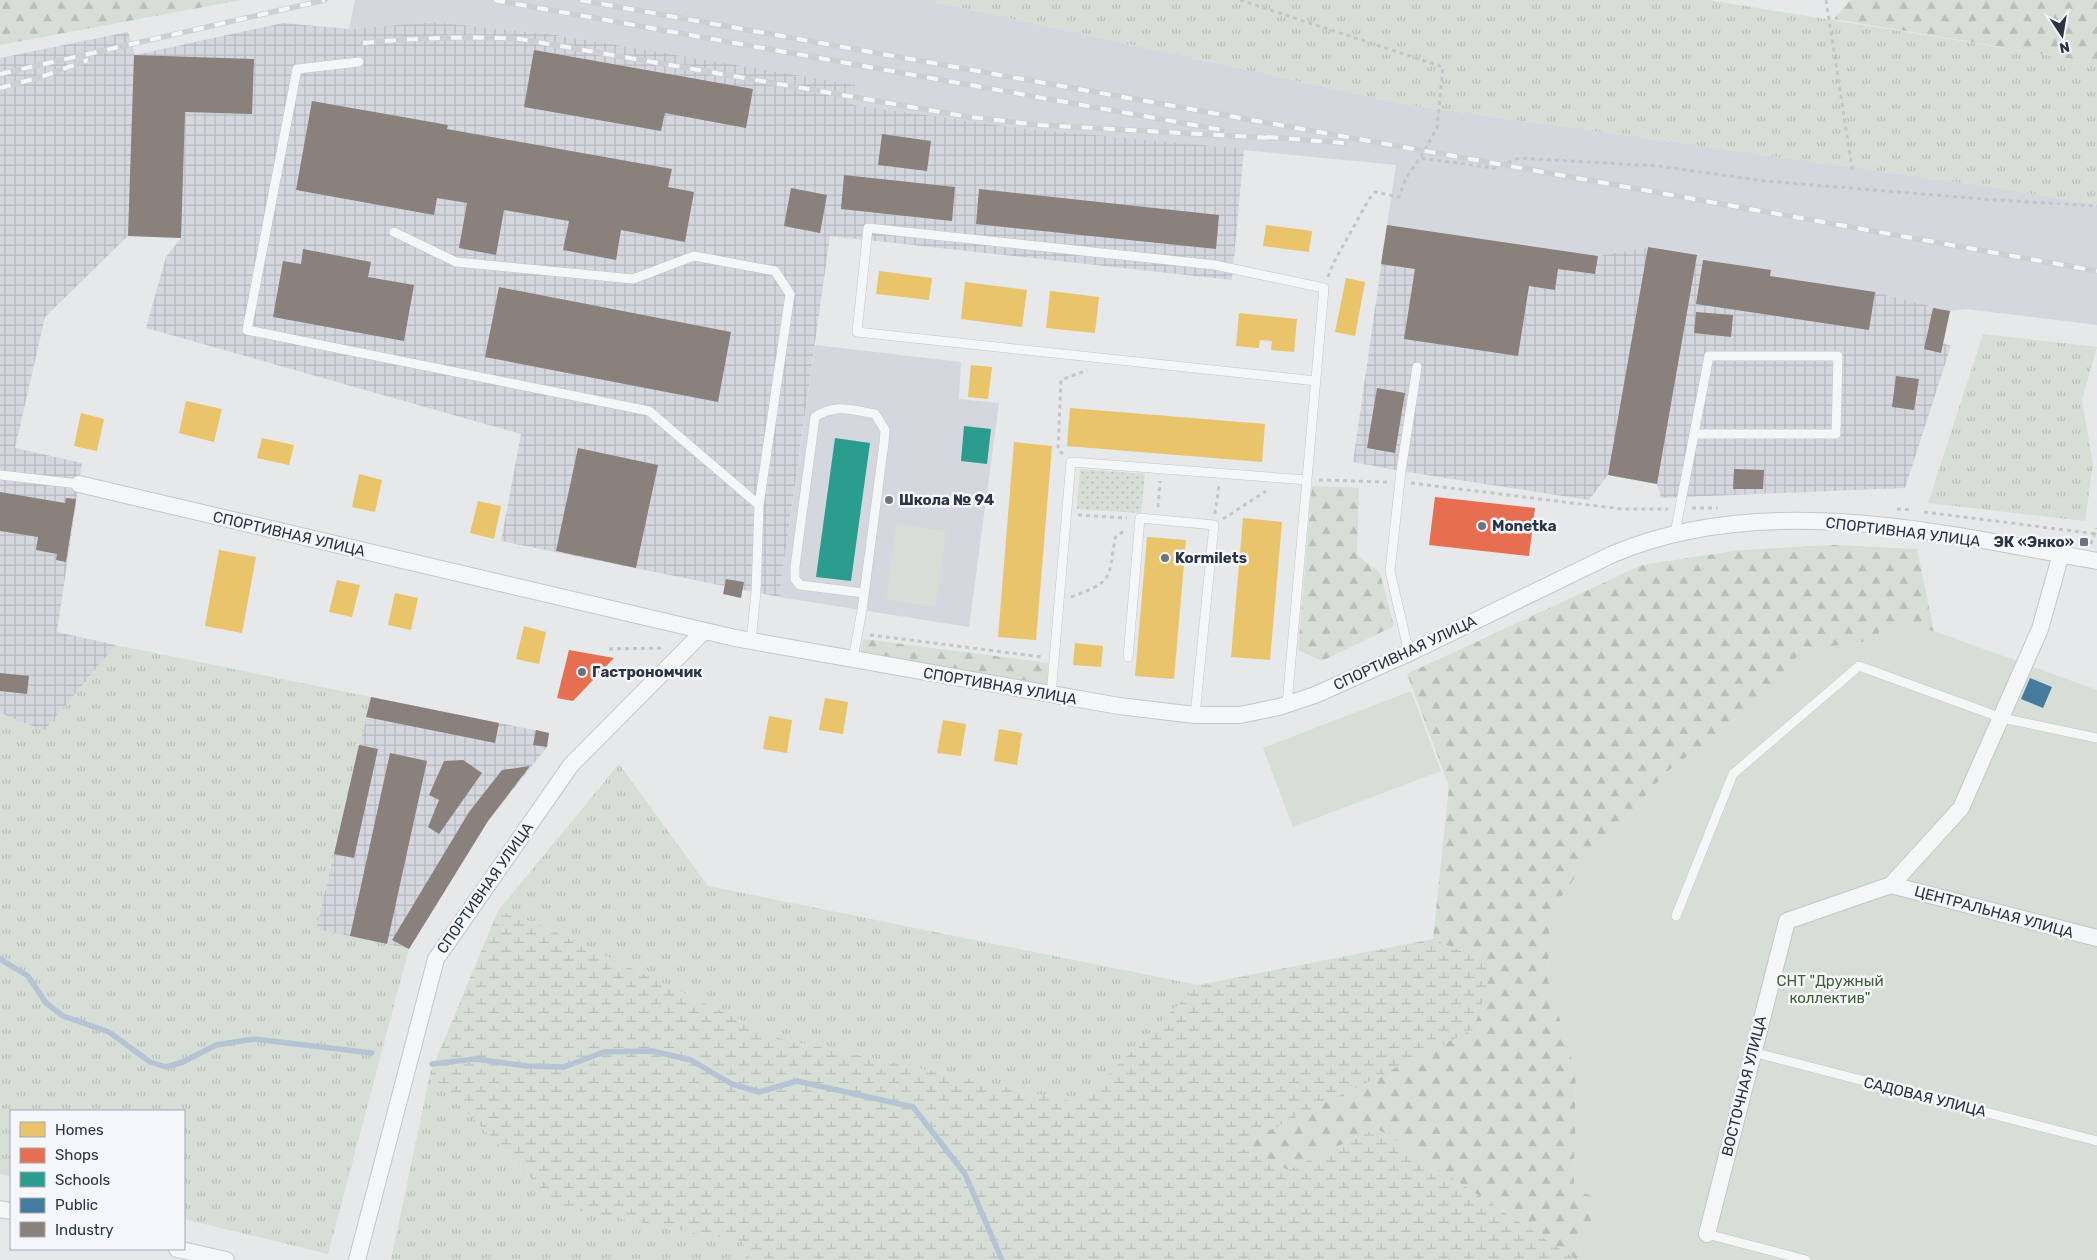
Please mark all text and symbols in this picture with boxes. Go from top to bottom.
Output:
north arrow [2037,10,2087,60]
text: N [2058,38,2071,57]
place label: Школа № 94 [899,491,994,509]
marker: Школа № 94 [883,494,895,506]
street label: СПОРТИВНАЯ УЛИЦА [211,508,367,560]
street label: СПОРТИВНАЯ УЛИЦА [1825,514,1981,550]
place label: Monetka [1492,517,1557,535]
marker: Monetka [1476,520,1488,532]
place label: ЭК «Энко» [1993,533,2074,551]
marker: ЭК «Энко» [2078,536,2090,548]
place label: Kormilets [1175,549,1247,567]
marker: Kormilets [1159,552,1171,564]
street label: СПОРТИВНАЯ УЛИЦА [1331,612,1479,694]
place label: Гастрономчик [592,663,702,681]
street label: СПОРТИВНАЯ УЛИЦА [922,664,1078,708]
marker: Гастрономчик [576,666,588,678]
street label: СПОРТИВНАЯ УЛИЦА [433,819,537,957]
street label: ЦЕНТРАЛЬНАЯ УЛИЦА [1912,882,2076,942]
park label: СНТ "Дружный коллектив" [1776,972,1884,1007]
street label: ВОСТОЧНАЯ УЛИЦА [1718,1014,1770,1158]
street label: САДОВАЯ УЛИЦА [1862,1073,1988,1121]
legend [10,1110,185,1250]
text: Homes [55,1121,104,1139]
text: Shops [55,1146,99,1164]
text: Schools [55,1171,111,1189]
text: Public [55,1196,98,1214]
text: Industry [55,1221,114,1239]

